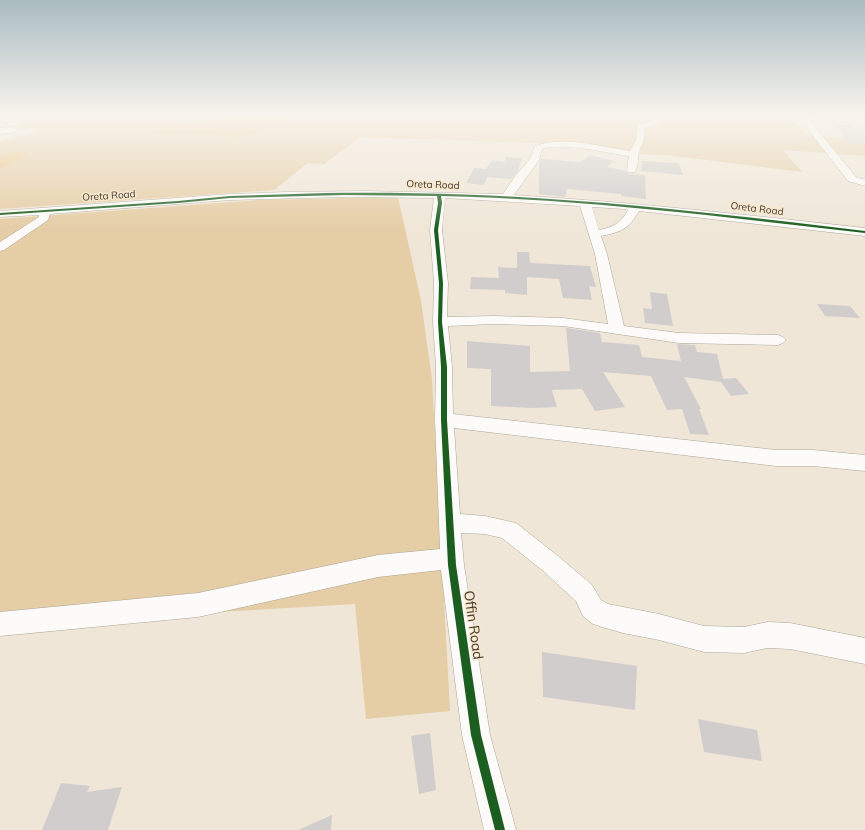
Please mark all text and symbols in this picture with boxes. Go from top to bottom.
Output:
street label: Oreta Road [406,178,460,192]
street label: Oreta Road [82,188,136,204]
street label: Oreta Road [730,200,784,218]
street label: Offin Road [460,589,486,661]

